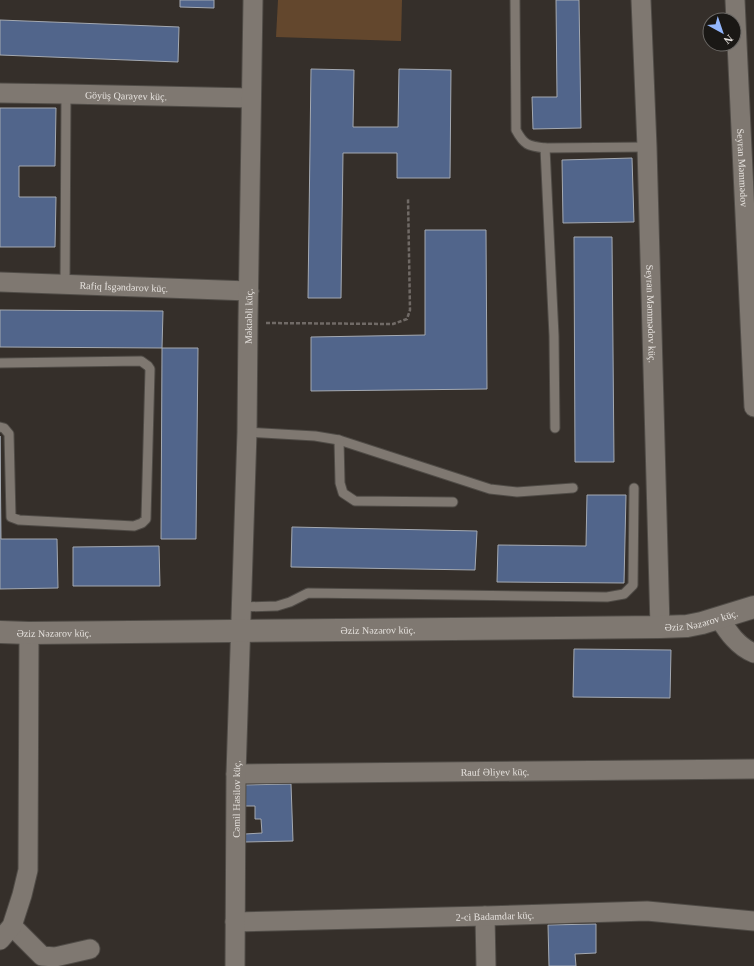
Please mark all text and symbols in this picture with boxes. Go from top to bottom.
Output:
north arrow [702,12,742,52]
text: N [721,33,735,47]
street label: Göyüş Qarayev küç. [85,89,167,102]
street label: Seyran Məmmədov [735,128,750,207]
street label: Seyran Məmmədov küç. [644,265,658,363]
street label: Rafiq İsgəndərov küç. [79,280,168,294]
street label: Məktəbli küç. [243,288,255,344]
street label: Əziz Nəzərov küç. [664,607,739,633]
street label: Əziz Nəzərov küç. [341,624,415,636]
street label: Əziz Nəzərov küç. [16,627,91,639]
street label: Cəmil Hasilov küç. [231,760,242,838]
street label: Rauf Əliyev küç. [461,766,529,778]
street label: 2-ci Badamdar küç. [455,909,534,923]

